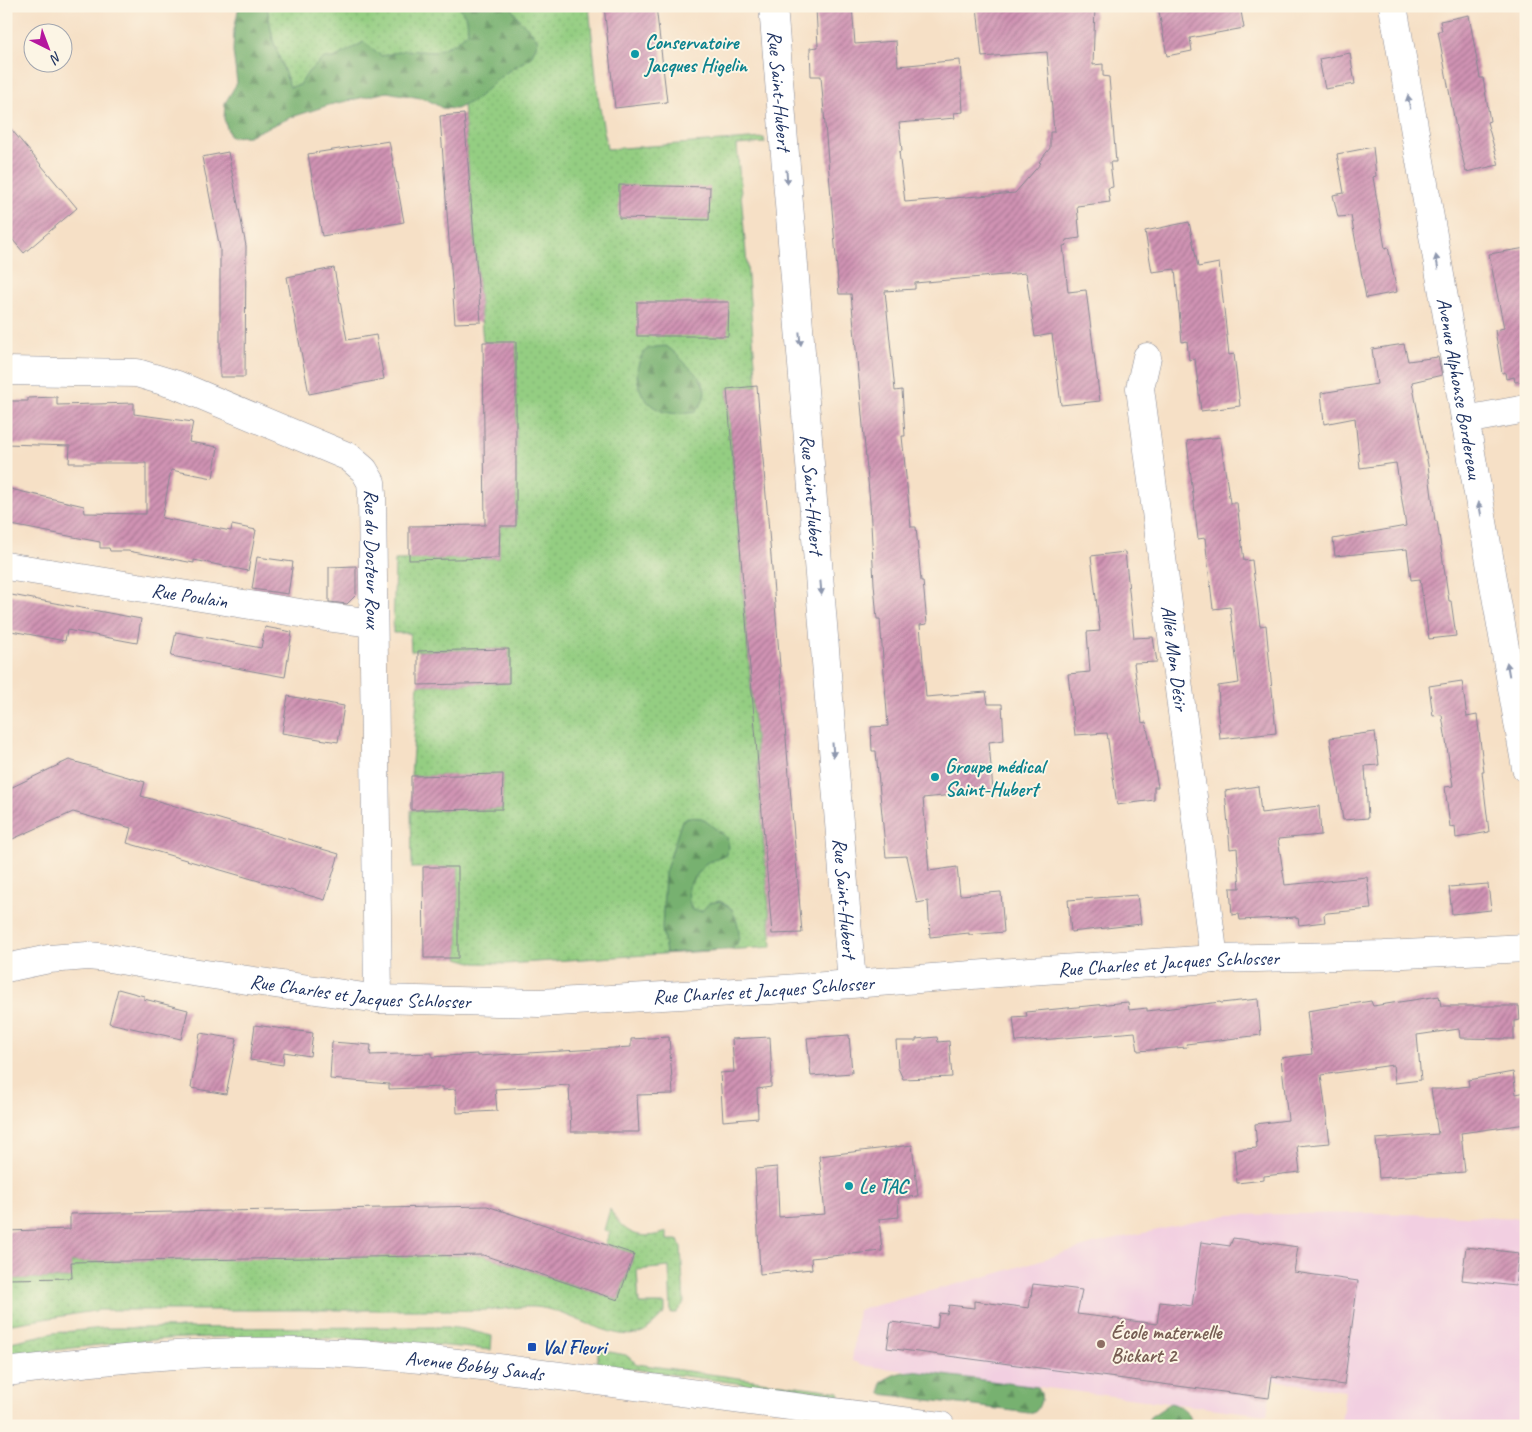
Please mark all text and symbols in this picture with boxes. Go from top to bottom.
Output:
north arrow [22,22,72,72]
place label: Conservatoire Jacques Higelin [643,30,749,78]
street label: Rue Saint-Hubert [763,30,797,155]
text: N [46,48,65,68]
marker: Conservatoire Jacques Higelin [629,48,641,60]
one-way arrow [1405,94,1413,110]
one-way arrow [783,169,791,185]
one-way arrow [1433,254,1441,270]
street label: Avenue Alphonse Bordereau [1432,296,1488,482]
one-way arrow [796,331,804,347]
street label: Rue Saint-Hubert [795,433,830,559]
street label: Rue du Docteur Roux [359,489,386,631]
one-way arrow [1476,500,1484,516]
street label: Rue Poulain [150,577,231,614]
one-way arrow [817,580,825,596]
street label: Allée Mon Désir [1156,604,1194,714]
one-way arrow [1504,660,1512,676]
one-way arrow [830,742,838,758]
place label: Groupe médical Saint-Hubert [945,754,1048,802]
marker: Groupe médical Saint-Hubert [929,771,941,783]
street label: Rue Saint-Hubert [828,837,863,962]
street label: Rue Charles et Jacques Schlosser [1057,945,1281,982]
street label: Rue Charles et Jacques Schlosser [248,968,473,1014]
street label: Rue Charles et Jacques Schlosser [652,970,877,1009]
place label: Le TAC [859,1174,910,1199]
marker: Le TAC [843,1180,855,1192]
place label: École maternelle Bickart 2 [1111,1320,1223,1368]
place label: Val Fleuri [542,1335,609,1360]
marker: École maternelle Bickart 2 [1095,1338,1107,1350]
marker: Val Fleuri [526,1341,538,1353]
street label: Avenue Bobby Sands [404,1345,547,1387]

